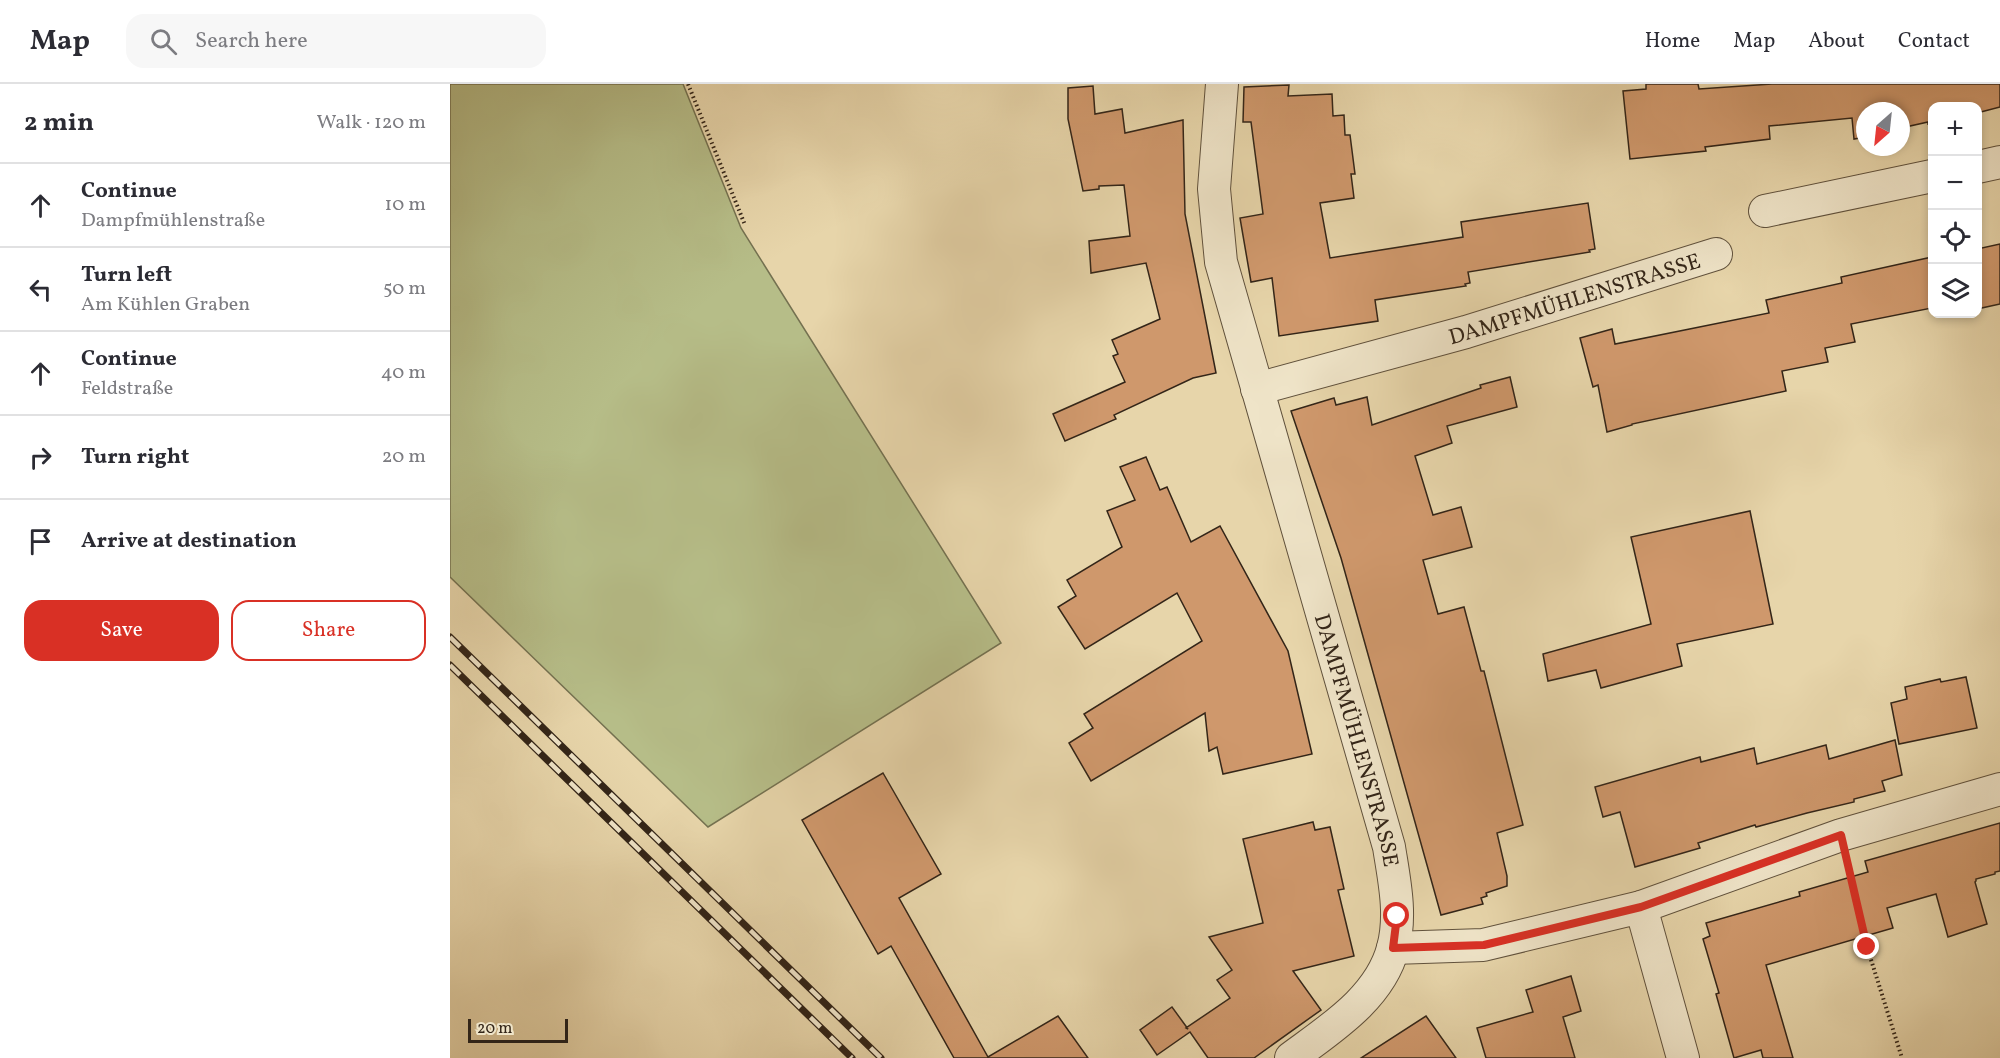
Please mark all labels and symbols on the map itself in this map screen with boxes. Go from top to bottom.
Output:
north arrow [1856,102,1910,156]
street label: DAMPFMÜHLENSTRASSE [1445,247,1705,354]
street label: DAMPFMÜHLENSTRASSE [1305,610,1405,869]
route start [1383,902,1409,928]
route end [1853,933,1879,959]
scale bar [468,1016,568,1044]

